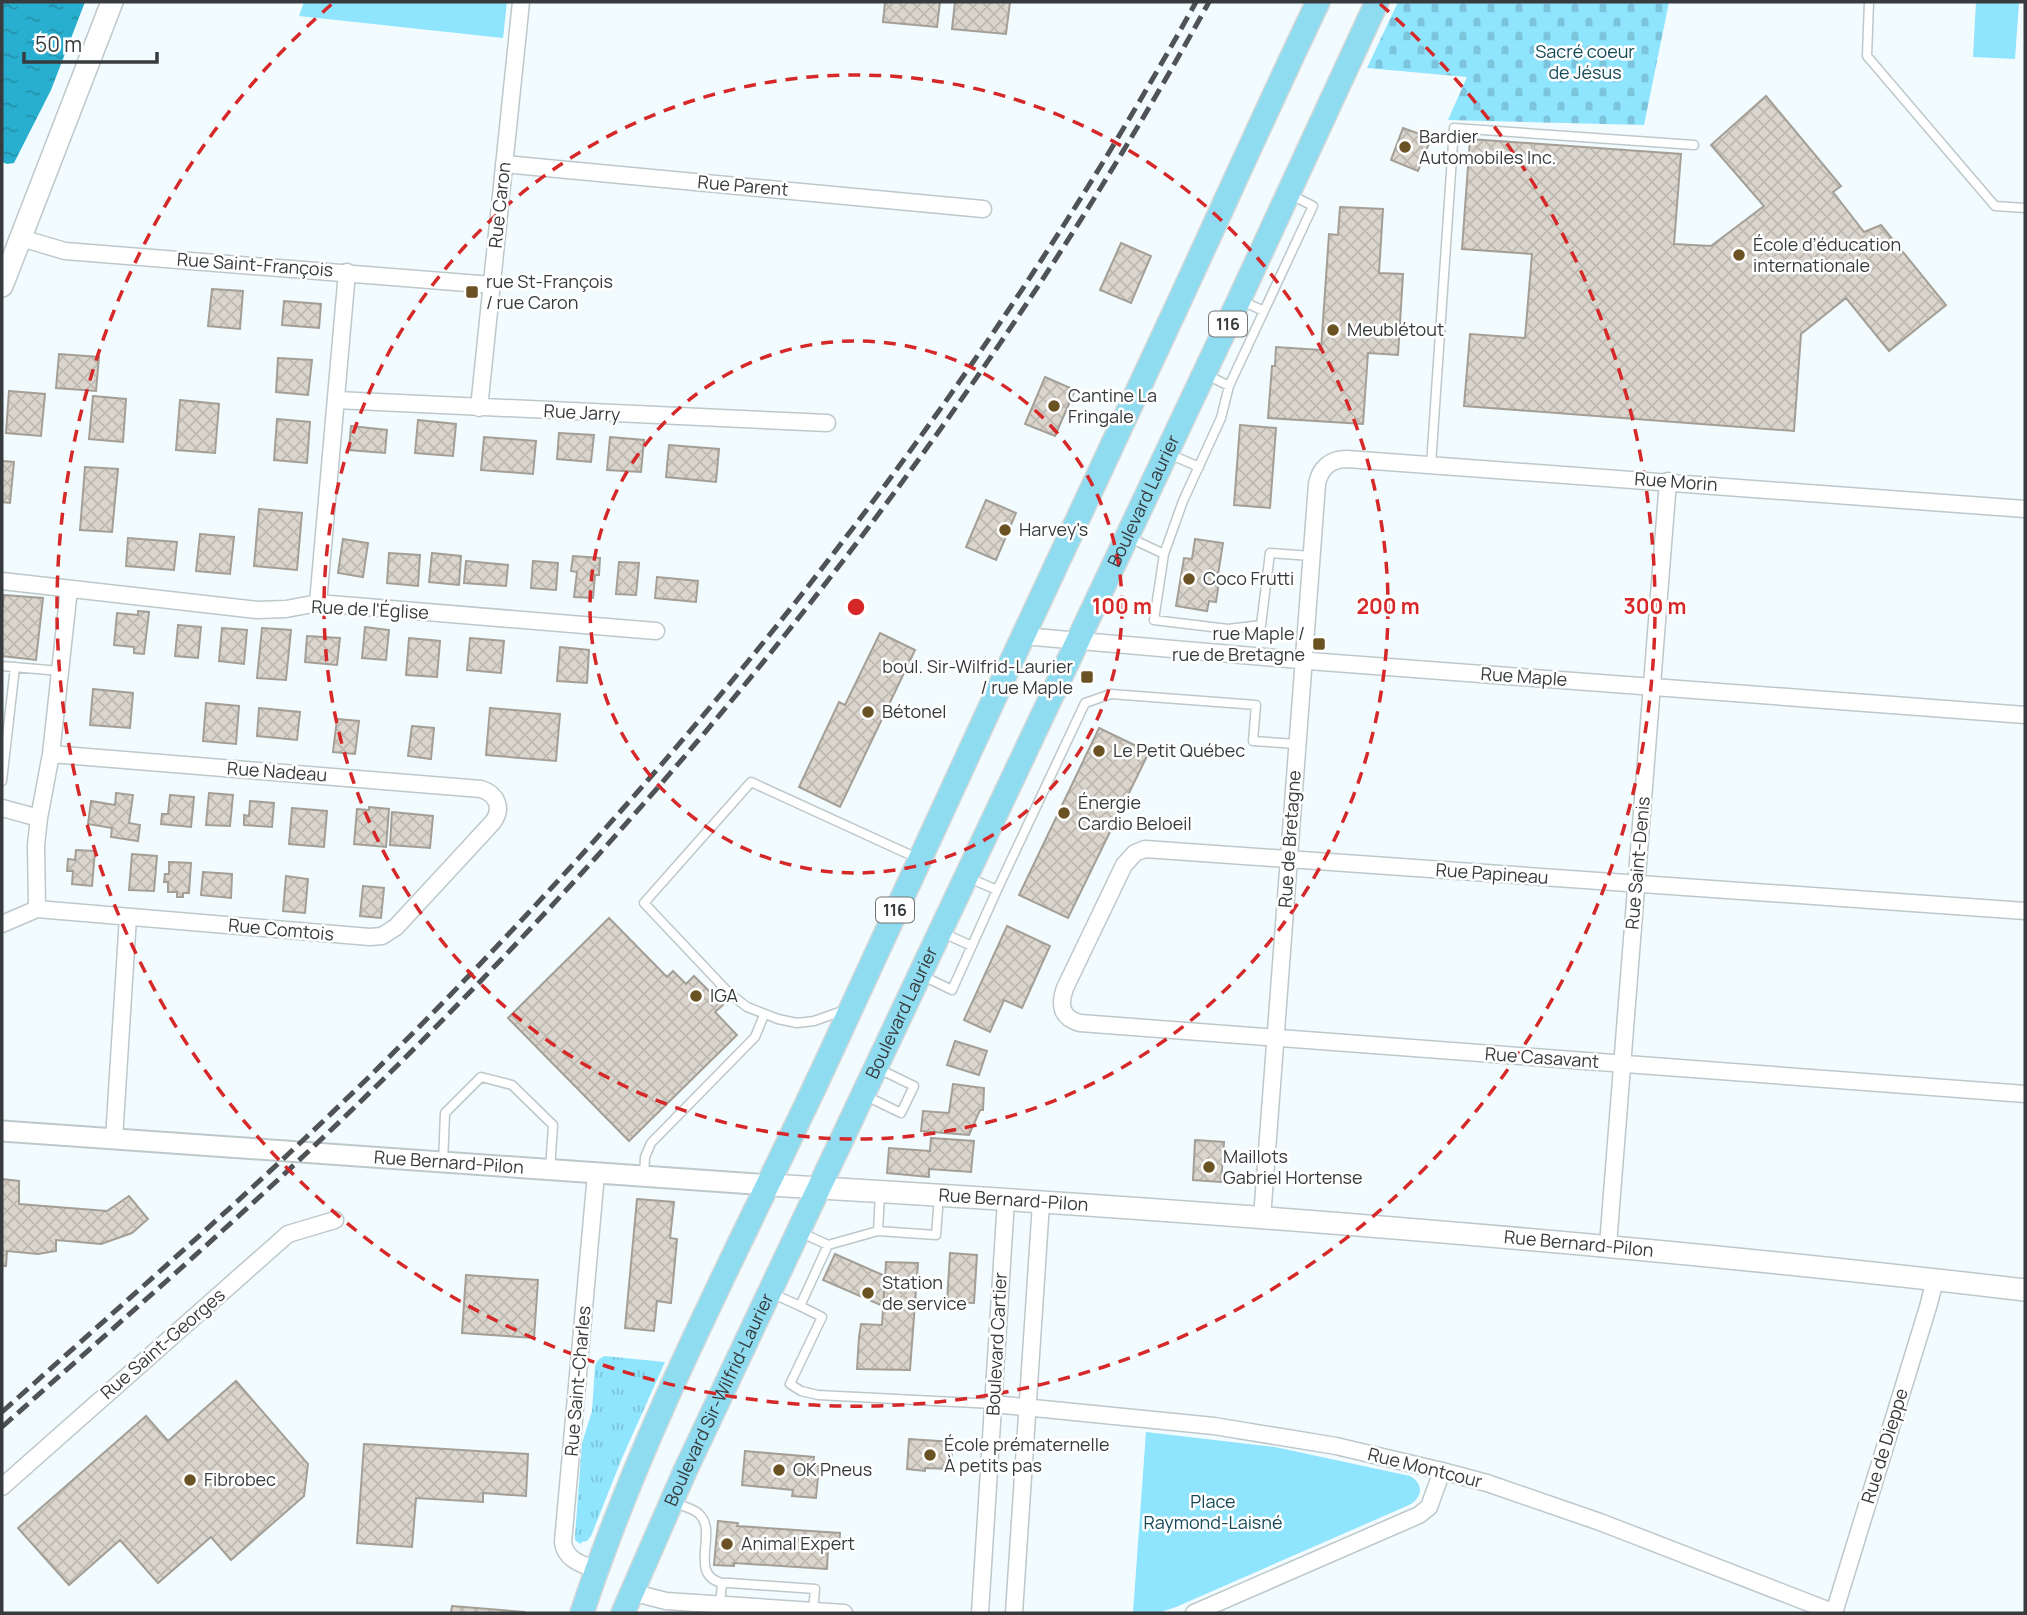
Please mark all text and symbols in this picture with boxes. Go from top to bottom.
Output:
scale bar [24,21,158,65]
text: 50 m [35,30,82,58]
park label: Sacré coeur de Jésus [1535,39,1635,84]
place label: Bardier Automobiles Inc. [1419,124,1556,169]
marker: Bardier Automobiles Inc. [1397,139,1413,155]
street label: Rue Caron [483,161,515,249]
street label: Rue Parent [697,169,789,201]
place label: École d’éducation internationale [1753,232,1901,277]
street label: Rue Saint-François [176,247,334,281]
marker: École d’éducation internationale [1731,247,1747,263]
place label: rue St-François / rue Caron [486,269,613,314]
marker: rue St-François / rue Caron [464,284,480,300]
road number: 116 [1209,312,1247,336]
place label: Meublétout [1347,317,1444,341]
marker: Meublétout [1325,322,1341,338]
place label: Cantine La Fringale [1068,383,1157,428]
street label: Rue Jarry [543,398,622,426]
marker: Cantine La Fringale [1046,398,1062,414]
street label: Boulevard Laurier [1101,430,1185,571]
street label: Rue Morin [1634,466,1718,496]
place label: Harvey's [1019,517,1088,541]
marker: Harvey's [997,522,1013,538]
place label: Coco Frutti [1203,566,1294,590]
marker: Coco Frutti [1181,571,1197,587]
text: 100 m [1092,592,1152,620]
text: 200 m [1356,592,1420,620]
text: 300 m [1624,592,1686,620]
street label: Rue de l'Église [311,594,429,624]
centre of rings [844,595,868,619]
place label: rue Maple / rue de Bretagne [1172,621,1305,666]
marker: rue Maple / rue de Bretagne [1311,636,1327,652]
place label: boul. Sir-Wilfrid-Laurier / rue Maple [882,654,1074,699]
street label: Rue Maple [1480,661,1568,691]
marker: boul. Sir-Wilfrid-Laurier / rue Maple [1079,669,1095,685]
place label: Bétonel [882,699,946,723]
marker: Bétonel [860,704,876,720]
place label: Le Petit Québec [1113,738,1245,762]
marker: Le Petit Québec [1091,743,1107,759]
street label: Rue Nadeau [226,756,328,786]
street label: Rue de Bretagne [1272,769,1306,909]
place label: Énergie Cardio Beloeil [1078,790,1192,835]
street label: Rue Saint-Denis [1619,795,1655,931]
marker: Énergie Cardio Beloeil [1056,805,1072,821]
street label: Rue Papineau [1435,857,1549,889]
road number: 116 [876,898,914,922]
street label: Rue Comtois [227,912,335,946]
street label: Boulevard Laurier [859,942,943,1082]
place label: IGA [710,983,739,1007]
marker: IGA [688,988,704,1004]
street label: Rue Casavant [1484,1041,1600,1073]
street label: Rue Bernard-Pilon [373,1144,525,1179]
place label: Maillots Gabriel Hortense [1223,1144,1363,1189]
marker: Maillots Gabriel Hortense [1201,1159,1217,1175]
street label: Rue Bernard-Pilon [938,1182,1089,1216]
street label: Rue Bernard-Pilon [1503,1224,1655,1262]
place label: Station de service [882,1270,967,1315]
street label: Boulevard Cartier [980,1271,1012,1416]
street label: Rue Saint-Georges [95,1283,230,1404]
marker: Station de service [860,1285,876,1301]
street label: Boulevard Sir-Wilfrid-Laurier [658,1288,779,1509]
street label: Rue Saint-Charles [558,1305,596,1457]
street label: Rue de Dieppe [1855,1385,1913,1506]
place label: École prématernelle À petits pas [944,1432,1110,1477]
street label: Rue Montcour [1366,1441,1485,1493]
marker: École prématernelle À petits pas [922,1447,938,1463]
place label: OK Pneus [793,1457,872,1481]
marker: OK Pneus [771,1462,787,1478]
place label: Fibrobec [204,1467,276,1491]
marker: Fibrobec [182,1472,198,1488]
park label: Place Raymond-Laisné [1143,1489,1283,1534]
place label: Animal Expert [741,1531,855,1555]
marker: Animal Expert [719,1536,735,1552]

